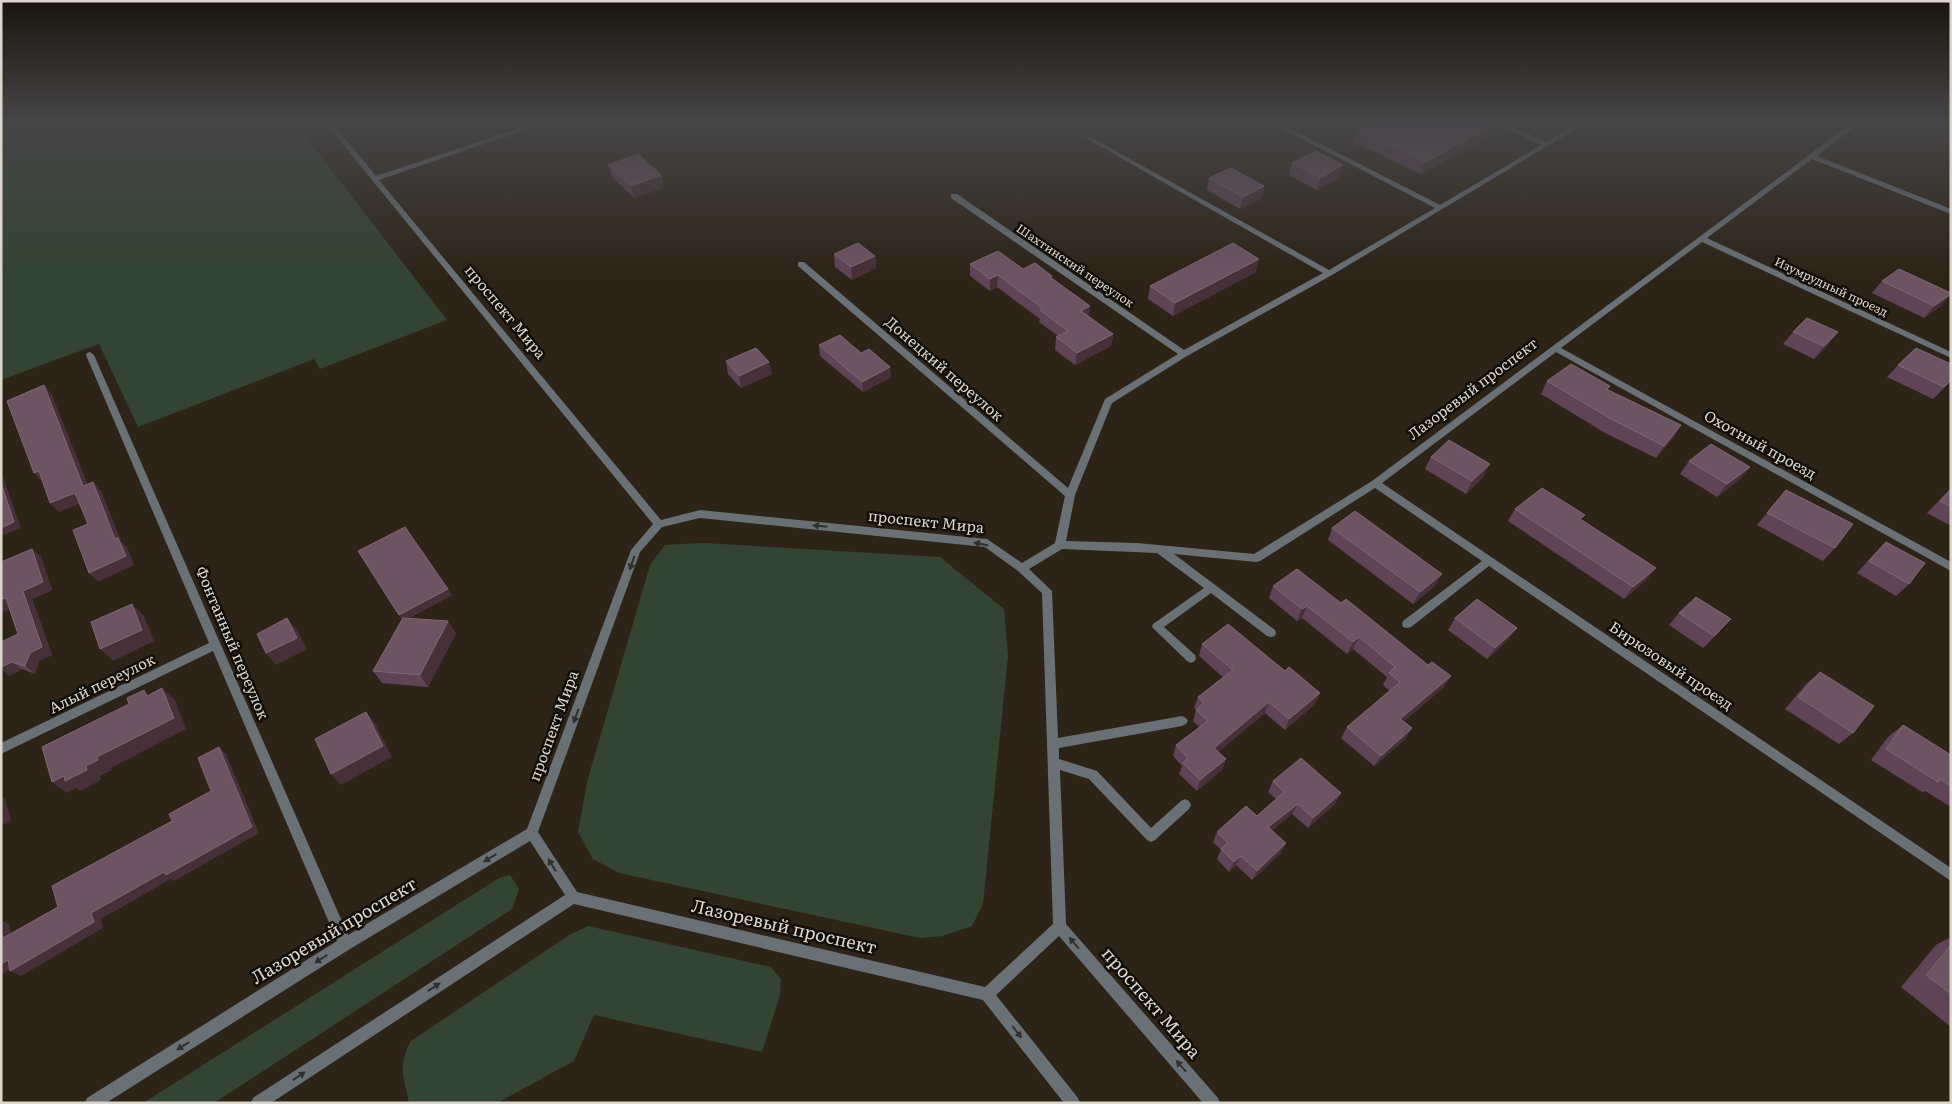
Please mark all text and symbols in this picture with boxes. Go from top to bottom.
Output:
street label: Шахтинский переулок [1013,219,1138,311]
street label: Изумрудный проезд [1772,252,1891,320]
street label: проспект Мира [460,259,553,364]
street label: Донецкий переулок [881,310,1009,426]
street label: Лазоревый проспект [1402,331,1542,444]
street label: Охотный проезд [1700,403,1821,484]
street label: проспект Мира [867,503,986,538]
one-way arrow [811,522,827,530]
one-way arrow [973,539,989,547]
one-way arrow [628,556,636,571]
street label: Фонтанный переулок [191,562,276,723]
street label: Бирюзовый проезд [1605,615,1738,715]
street label: Алый переулок [44,647,159,718]
street label: проспект Мира [522,666,584,784]
one-way arrow [572,708,579,723]
one-way arrow [484,854,497,863]
one-way arrow [548,859,557,872]
street label: Лазоревый проспект [245,869,421,990]
street label: Лазоревый проспект [689,891,880,960]
one-way arrow [1068,938,1080,950]
street label: проспект Мира [1096,940,1208,1064]
one-way arrow [314,955,328,964]
one-way arrow [428,982,441,992]
one-way arrow [1012,1026,1023,1039]
one-way arrow [177,1041,190,1050]
one-way arrow [1176,1060,1187,1072]
one-way arrow [292,1071,305,1081]

